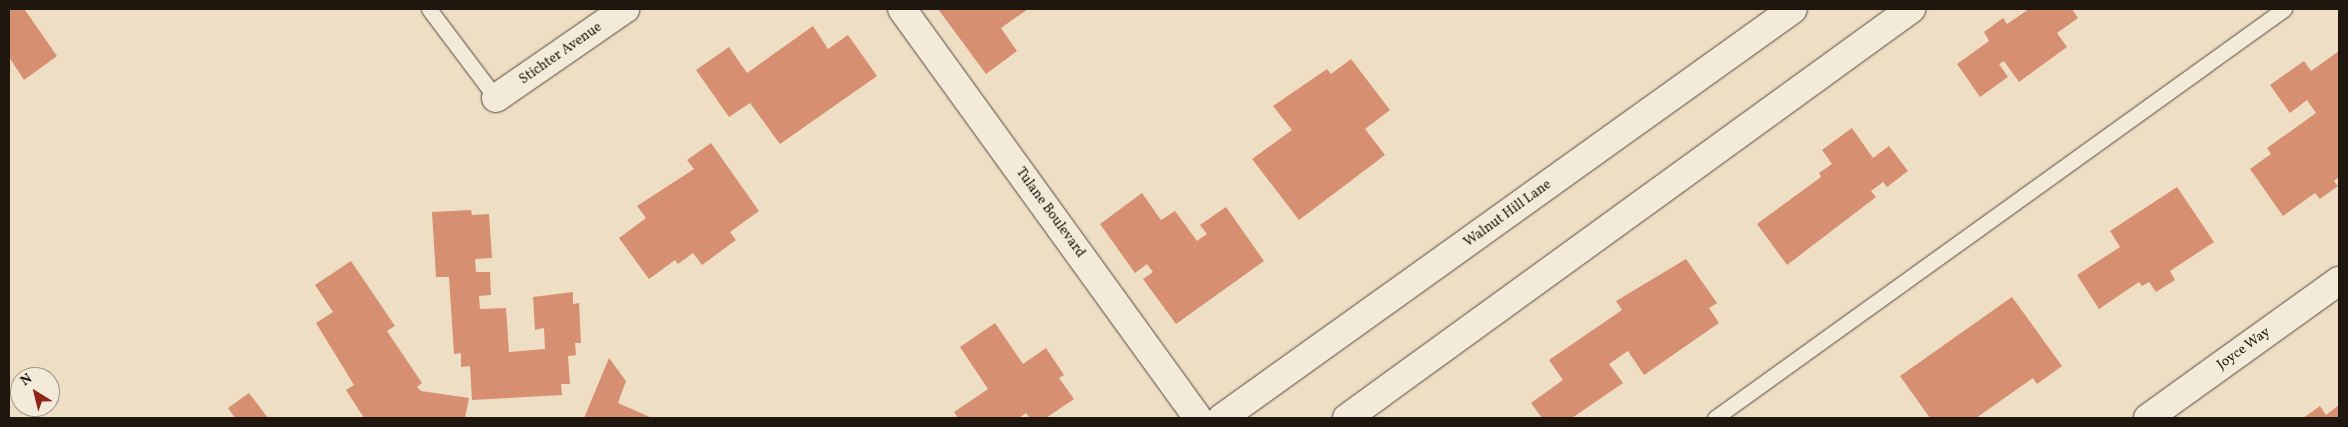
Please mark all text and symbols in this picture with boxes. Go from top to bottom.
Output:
street label: Stichter Avenue [516,19,606,89]
street label: Tulane Boulevard [1012,165,1088,261]
street label: Walnut Hill Lane [1461,177,1555,251]
street label: Joyce Way [2214,324,2274,374]
north arrow [10,367,60,417]
text: N [17,370,36,391]

